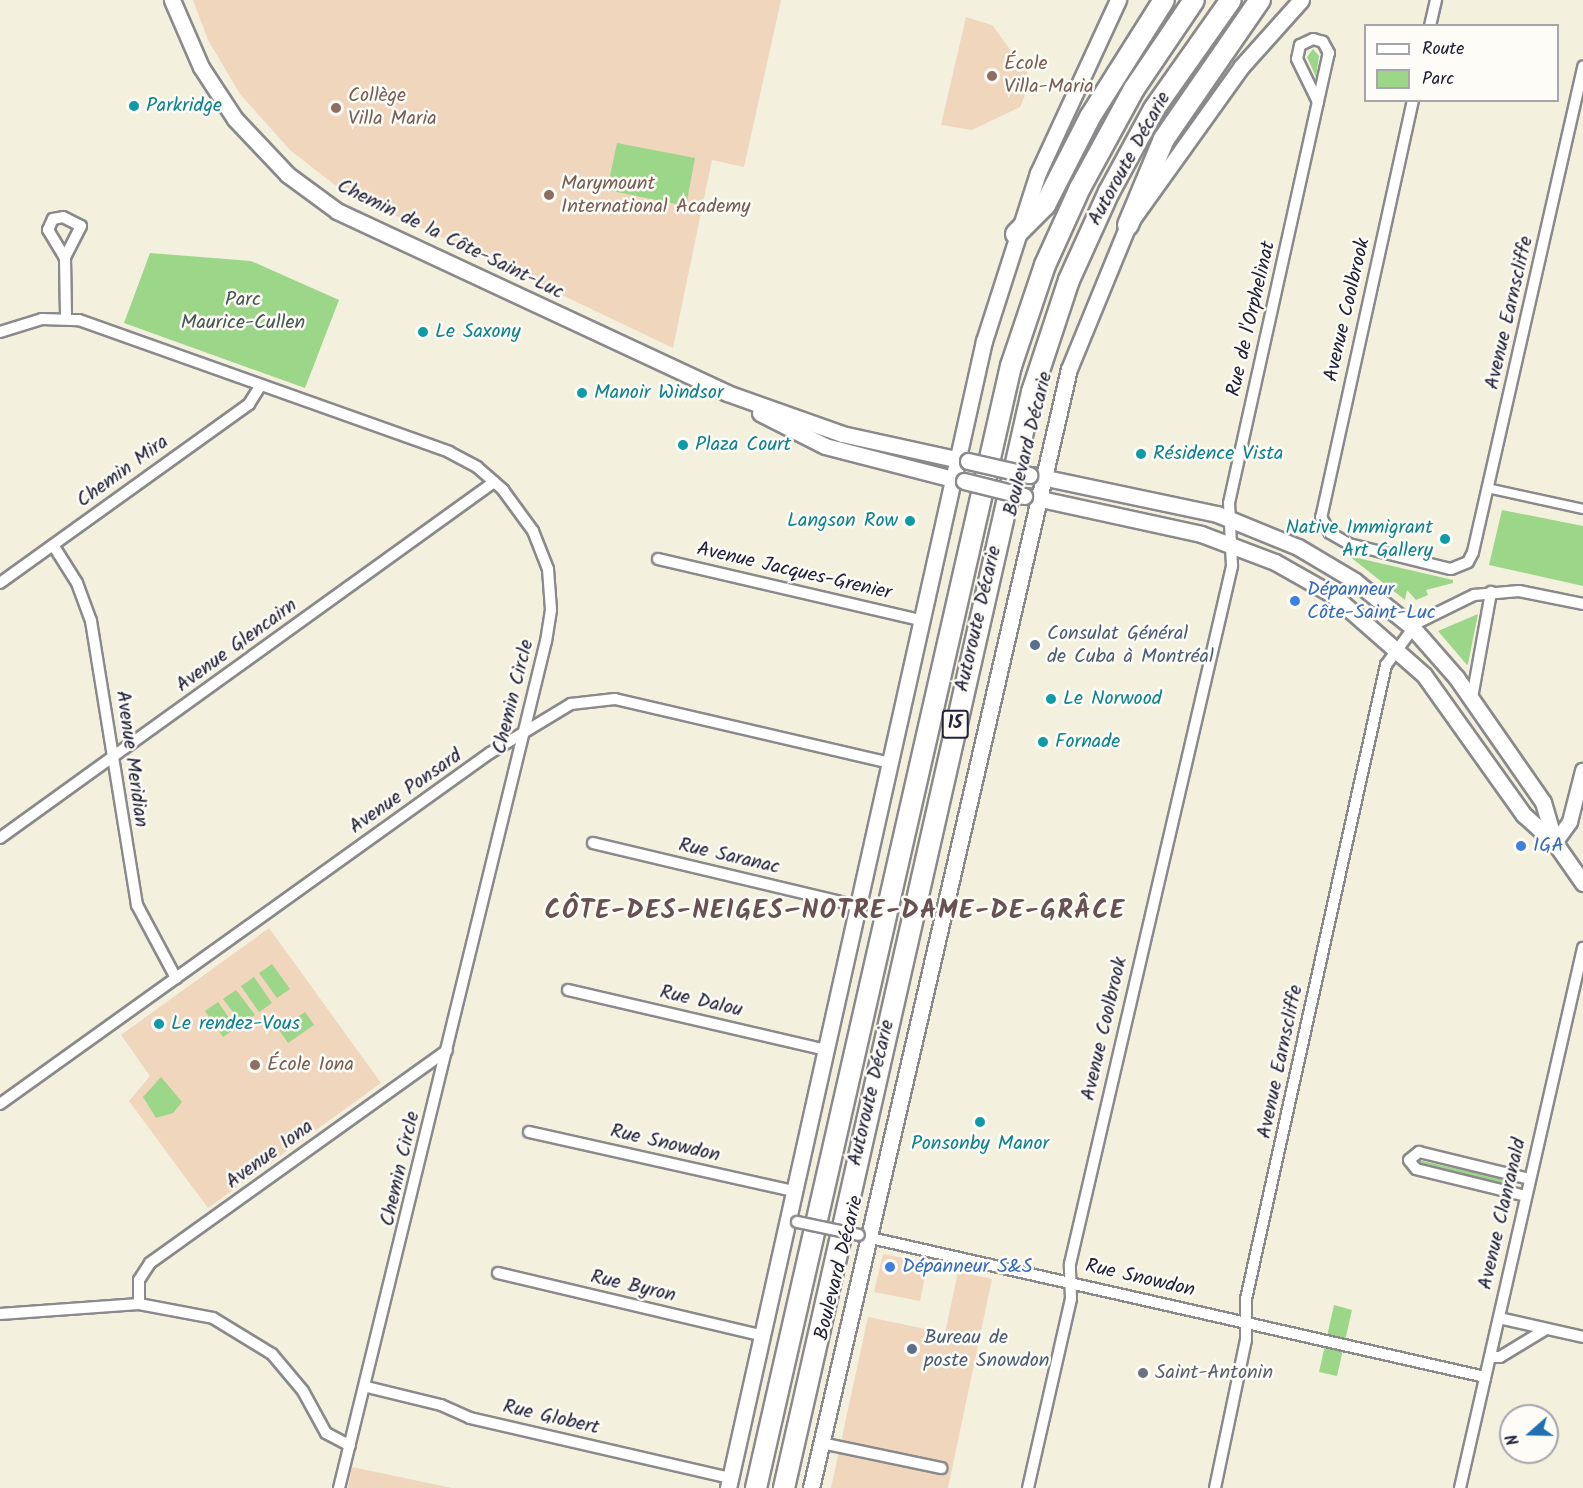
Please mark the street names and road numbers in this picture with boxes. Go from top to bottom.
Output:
street label: Autoroute Décarie [1083,88,1177,230]
street label: Chemin de la Côte-Saint-Luc [333,175,567,305]
street label: Avenue Earnscliffe [1481,234,1539,392]
street label: Avenue Coolbrook [1320,236,1376,384]
street label: Rue de l'Orphelinat [1222,239,1282,399]
street label: Boulevard Décarie [999,369,1059,519]
street label: Chemin Mira [72,431,174,513]
street label: Avenue Jacques-Grenier [694,538,894,606]
street label: Autoroute Décarie [951,544,1007,694]
street label: Avenue Glencairn [172,594,302,698]
street label: Chemin Circle [488,637,540,757]
street label: Avenue Meridian [110,689,152,829]
road number: 15 [942,709,968,739]
street label: Avenue Ponsard [345,744,467,840]
street label: Rue Saranac [676,834,782,880]
street label: Avenue Coolbrook [1077,955,1133,1103]
street label: Rue Dalou [657,981,745,1023]
street label: Avenue Earnscliffe [1253,983,1309,1141]
street label: Autoroute Décarie [844,1018,900,1168]
street label: Chemin Circle [376,1109,426,1229]
street label: Avenue Iona [222,1115,318,1195]
street label: Rue Snowdon [608,1120,722,1168]
street label: Avenue Clanranald [1474,1136,1532,1292]
street label: Boulevard Décarie [810,1193,870,1343]
street label: Rue Snowdon [1083,1255,1197,1303]
street label: Rue Byron [588,1266,678,1308]
street label: Rue Globert [500,1395,602,1441]

